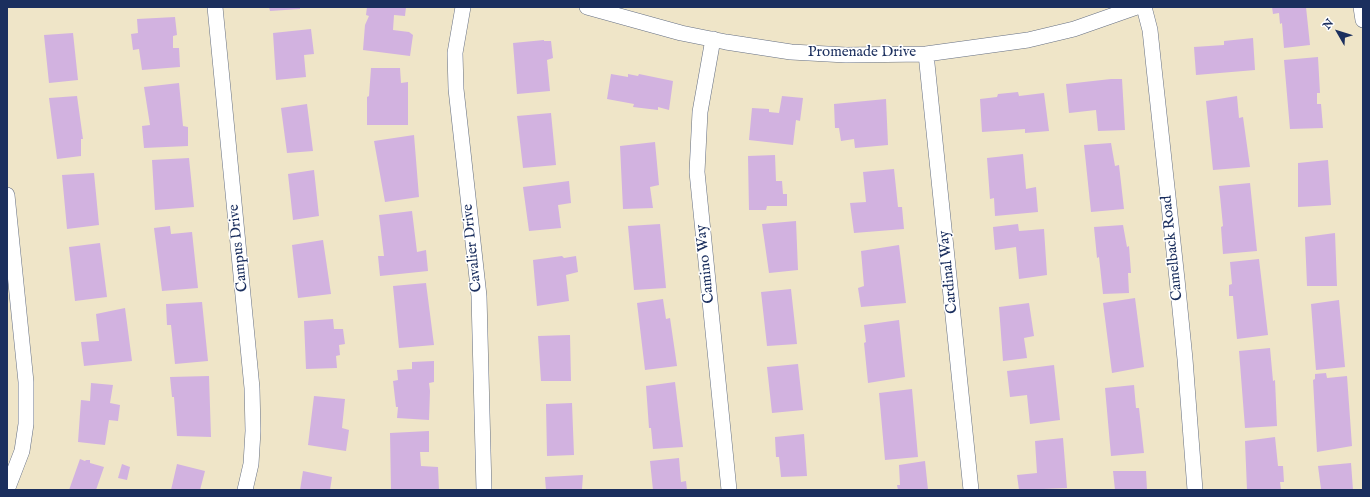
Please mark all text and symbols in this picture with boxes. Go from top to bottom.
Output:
north arrow [1318,12,1358,52]
text: N [1320,16,1337,33]
street label: Promenade Drive [808,44,916,62]
street label: Camelback Road [1159,194,1187,302]
street label: Campus Drive [225,203,253,293]
street label: Cavalier Drive [459,203,487,293]
street label: Camino Way [693,224,719,304]
street label: Cardinal Way [936,229,962,315]

